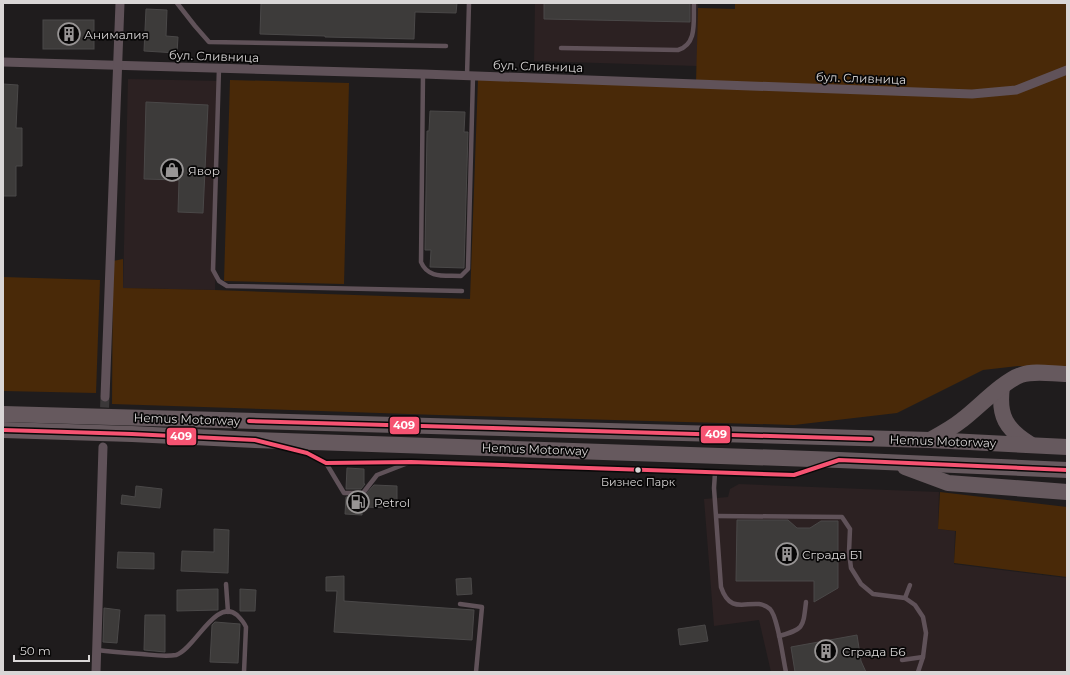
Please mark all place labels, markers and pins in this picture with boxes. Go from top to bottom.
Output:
building icon: Анималия [56,21,82,47]
place label: Анималия [84,27,149,42]
shop icon: Явор [159,157,185,183]
place label: Явор [188,163,220,178]
marker: Бизнес Парк [633,465,643,475]
place label: Бизнес Парк [601,475,676,489]
fuel station icon: Petrol [345,489,371,515]
place label: Petrol [374,495,410,510]
building icon: Сграда Б1 [774,541,800,567]
place label: Сграда Б1 [802,547,862,562]
building icon: Сграда Б6 [813,638,839,664]
place label: Сграда Б6 [842,644,905,659]

